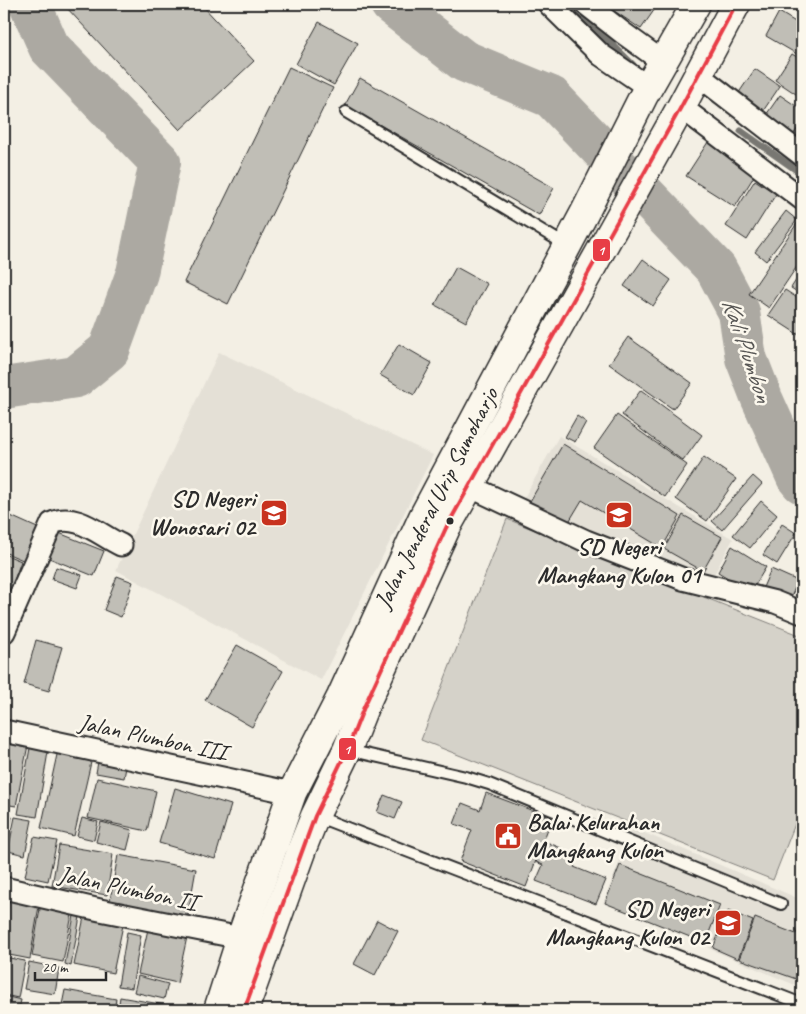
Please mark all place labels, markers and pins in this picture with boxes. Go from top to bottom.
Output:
place label: SD Negeri Wonosari 02 [150,484,258,542]
school or university icon: SD Negeri Wonosari 02 [259,498,289,528]
school or university icon: SD Negeri Mangkang Kulon 01 [604,500,634,530]
unlabelled marker [445,516,455,526]
place label: SD Negeri Mangkang Kulon 01 [537,532,704,590]
place label: Balai Kelurahan Mangkang Kulon [527,807,664,865]
public building icon: Balai Kelurahan Mangkang Kulon [493,821,523,851]
place label: SD Negeri Mangkang Kulon 02 [546,894,712,952]
school or university icon: SD Negeri Mangkang Kulon 02 [713,908,743,938]

